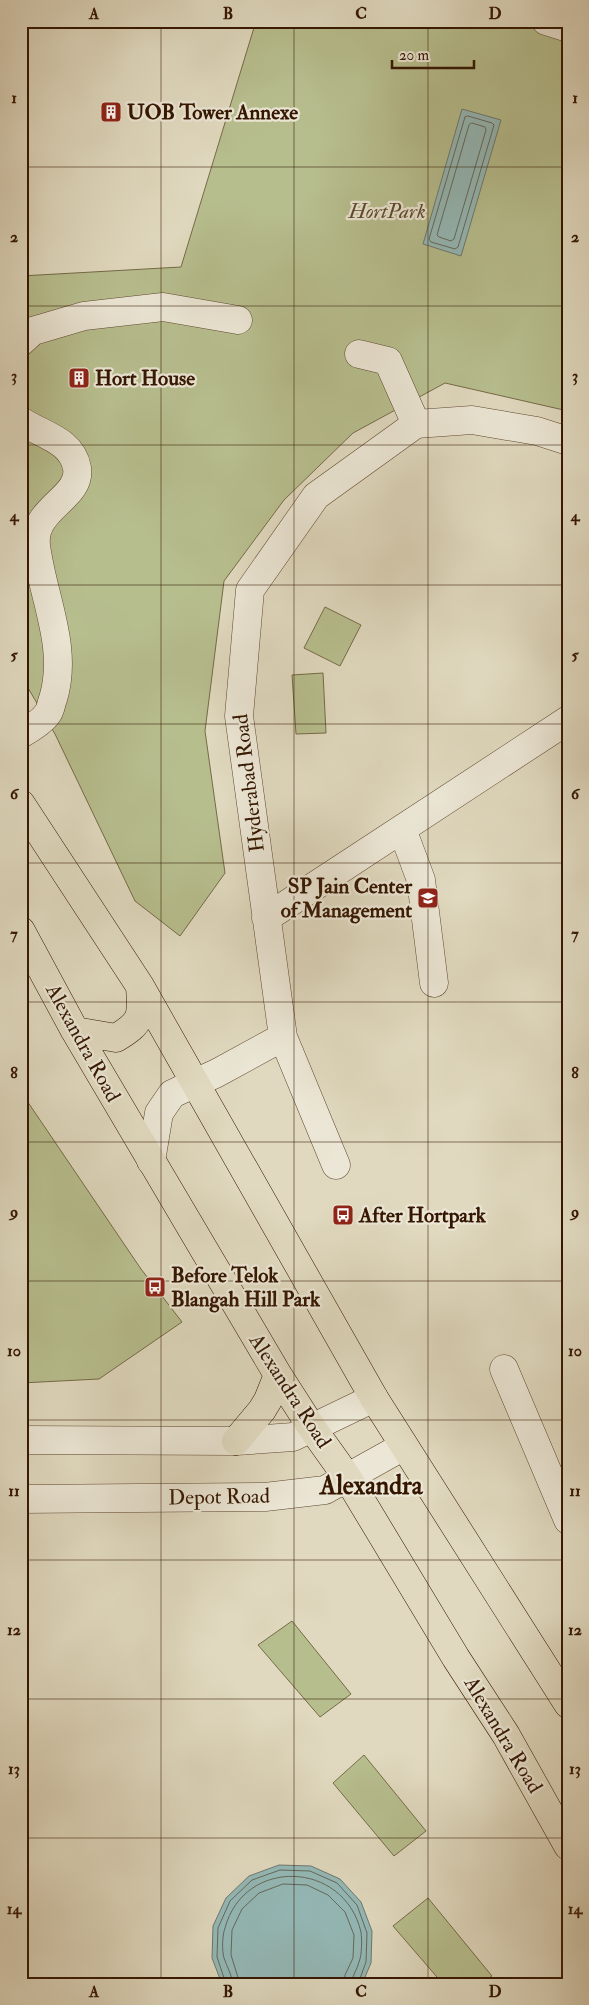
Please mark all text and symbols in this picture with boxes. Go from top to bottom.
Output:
text: A [88,4,100,24]
text: B [223,4,233,24]
text: C [355,4,367,24]
text: D [488,4,502,24]
scale bar [392,38,474,70]
text: 20 m [399,46,429,65]
text: 1 [11,88,17,108]
text: 1 [572,88,578,108]
place label: UOB Tower Annexe [127,99,298,126]
building icon: UOB Tower Annexe [99,100,123,124]
park label: HortPark [347,198,426,225]
text: 2 [10,227,18,247]
text: 2 [571,227,579,247]
place label: Hort House [95,365,195,392]
text: 3 [11,366,17,386]
building icon: Hort House [67,366,91,390]
text: 3 [572,366,578,386]
text: 4 [9,506,20,526]
text: 4 [570,506,581,526]
text: 5 [10,645,18,665]
text: 5 [571,645,579,665]
street label: Hyderabad Road [227,712,271,854]
text: 6 [10,784,20,804]
text: 6 [571,784,581,804]
place label: SP Jain Center of Management [281,873,413,924]
school or university icon: SP Jain Center of Management [416,886,440,910]
text: 7 [10,924,18,944]
text: 7 [571,924,579,944]
street label: Alexandra Road [39,978,127,1108]
text: 8 [10,1063,18,1083]
text: 8 [571,1063,579,1083]
text: 9 [8,1202,18,1222]
place label: After Hortpark [358,1202,487,1229]
text: 9 [569,1202,579,1222]
bus stop icon: After Hortpark [331,1203,355,1227]
place label: Before Telok Blangah Hill Park [171,1262,321,1313]
bus stop icon: Before Telok Blangah Hill Park [143,1275,167,1299]
street label: Alexandra Road [242,1328,337,1454]
text: 10 [7,1341,21,1361]
text: 10 [568,1341,582,1361]
district label: Alexandra [319,1470,424,1502]
text: 11 [8,1481,20,1501]
text: 11 [569,1481,581,1501]
street label: Depot Road [168,1483,271,1511]
text: 12 [7,1620,21,1640]
text: 12 [568,1620,582,1640]
street label: Alexandra Road [457,1671,549,1799]
text: 13 [8,1759,20,1779]
text: 13 [569,1759,581,1779]
text: 14 [7,1899,23,1919]
text: 14 [568,1899,584,1919]
text: A [88,1982,100,2002]
text: B [223,1982,233,2002]
text: C [355,1982,367,2002]
text: D [488,1982,502,2002]

